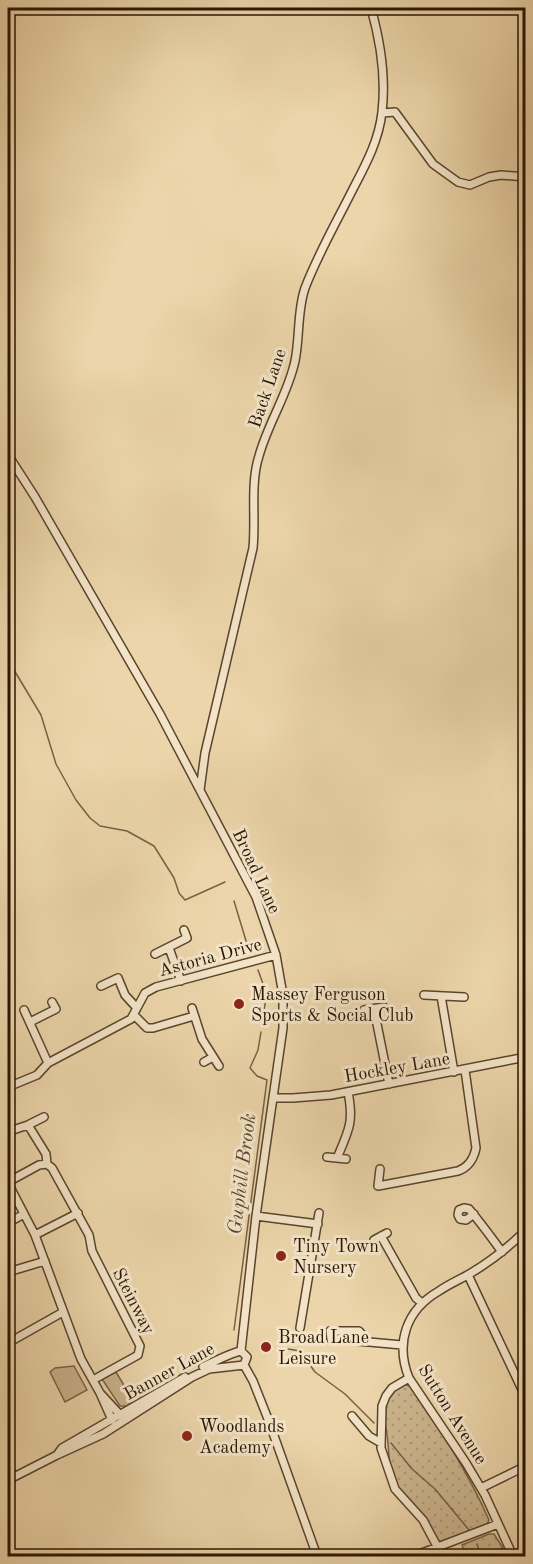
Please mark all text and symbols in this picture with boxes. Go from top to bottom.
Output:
street label: Back Lane [246,346,290,430]
street label: Broad Lane [229,826,283,916]
street label: Astoria Drive [157,936,264,980]
place label: Massey Ferguson Sports & Social Club [251,986,413,1025]
marker: Massey Ferguson Sports & Social Club [232,997,246,1011]
street label: Hockley Lane [343,1050,451,1086]
water label: Guphill Brook [226,1112,260,1236]
place label: Tiny Town Nursery [293,1238,379,1277]
marker: Tiny Town Nursery [274,1249,288,1263]
street label: Steinway [109,1265,158,1338]
place label: Broad Lane Leisure [278,1329,369,1368]
street label: Banner Lane [121,1340,218,1404]
marker: Broad Lane Leisure [259,1340,273,1354]
street label: Sutton Avenue [414,1361,490,1468]
place label: Woodlands Academy [199,1418,285,1457]
marker: Woodlands Academy [180,1429,194,1443]

